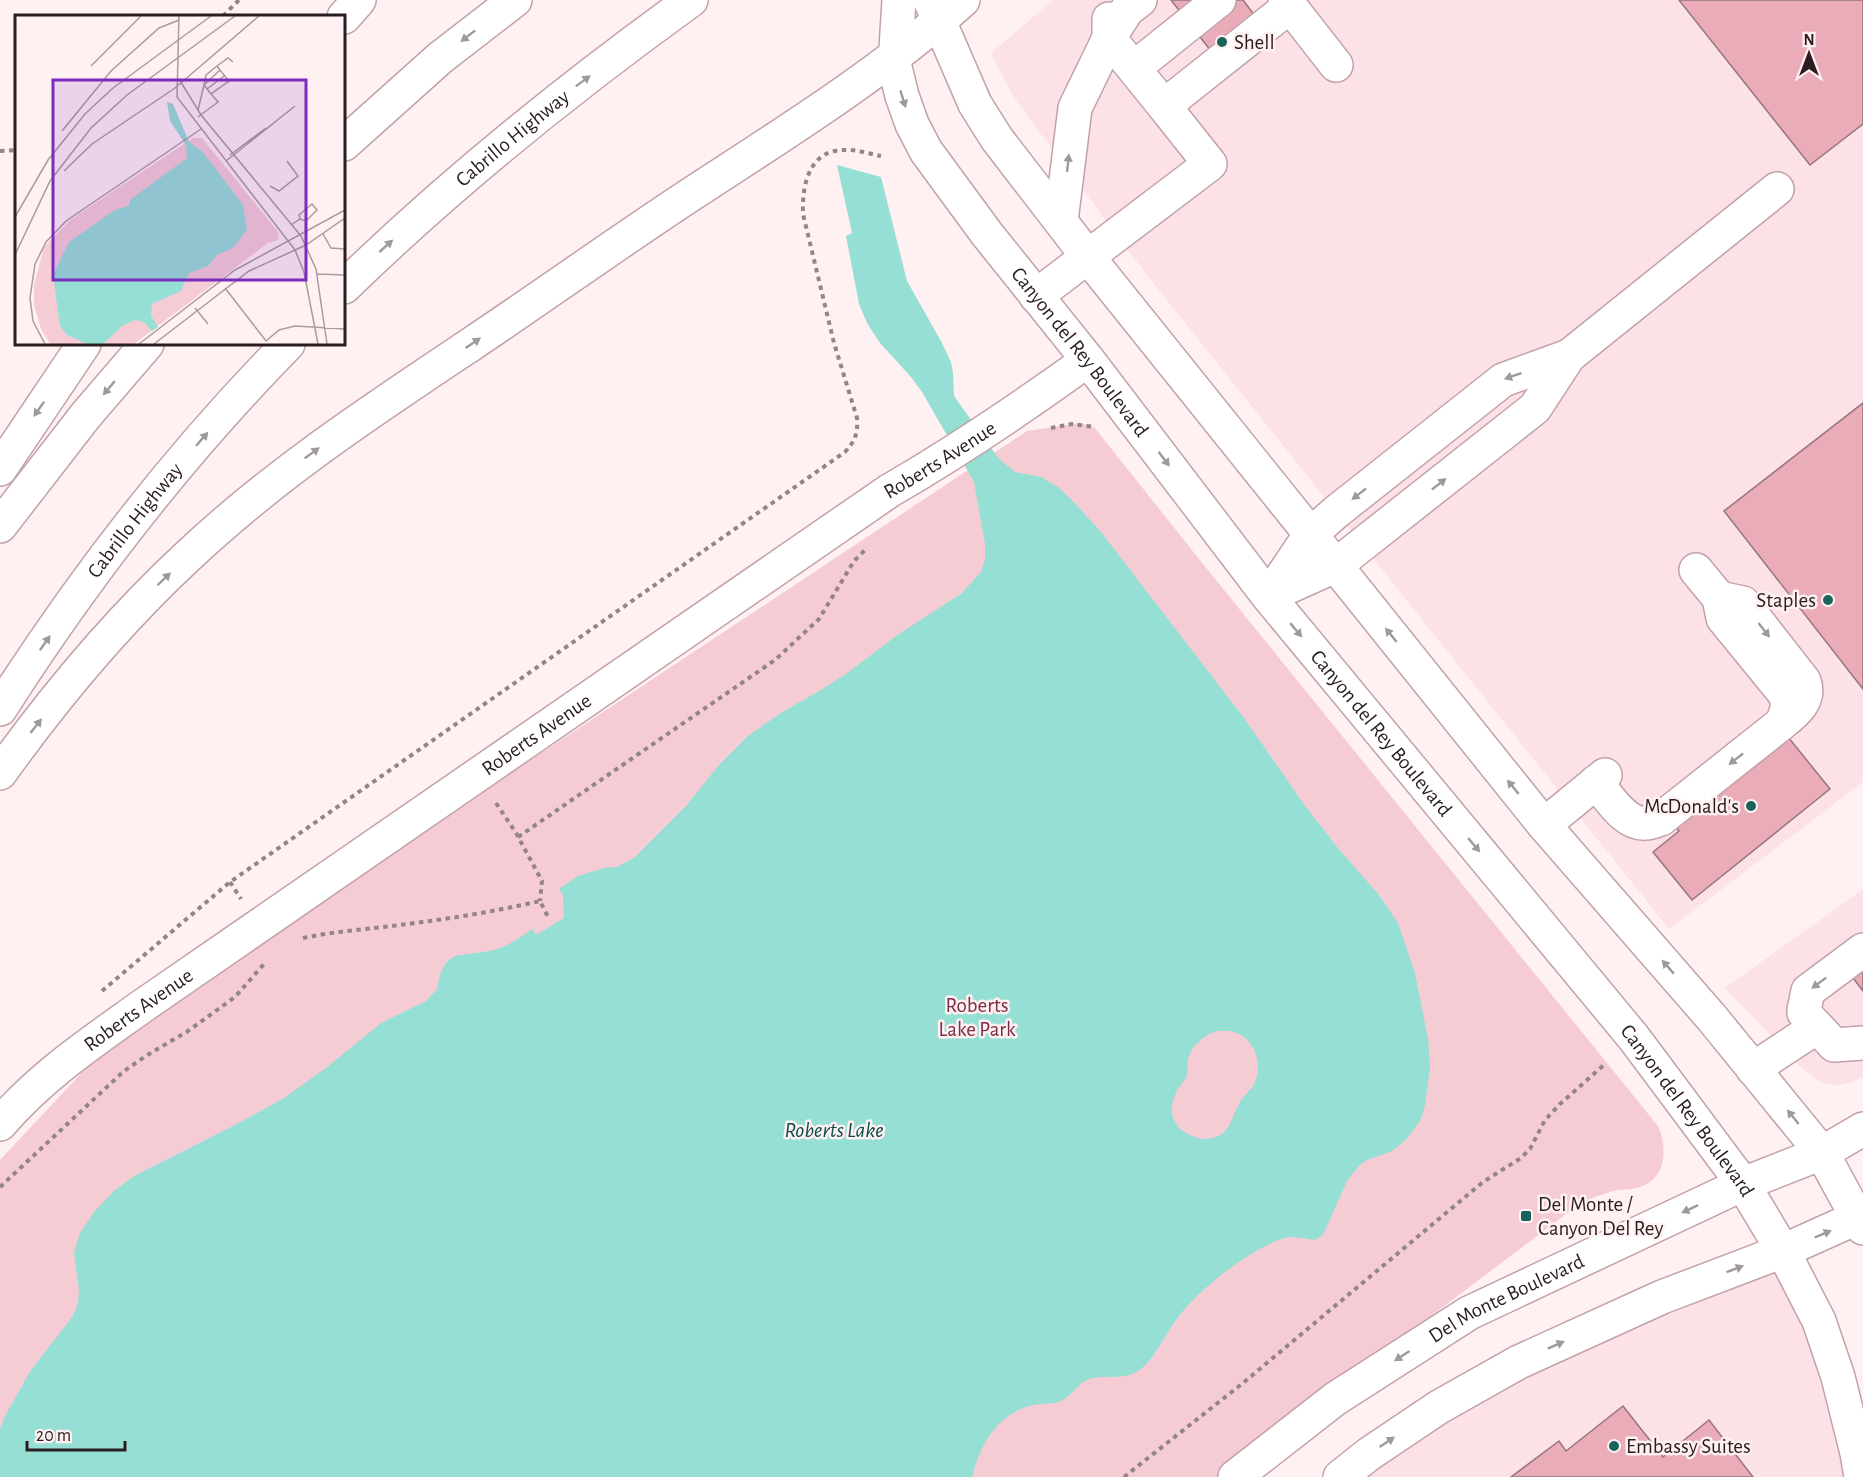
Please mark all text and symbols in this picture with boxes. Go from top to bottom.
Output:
inset map [15,15,345,345]
north arrow [1779,24,1839,84]
one-way arrow [461,29,476,41]
place label: Shell [1234,32,1275,53]
text: N [1803,32,1815,48]
marker: Shell [1215,35,1229,49]
one-way arrow [576,75,591,87]
street label: Cabrillo Highway [452,86,573,191]
one-way arrow [899,90,908,108]
one-way arrow [1063,154,1073,173]
one-way arrow [378,240,393,253]
street label: Canyon del Rey Boulevard [1007,263,1153,441]
one-way arrow [465,338,481,349]
one-way arrow [1504,371,1522,381]
one-way arrow [103,380,116,395]
one-way arrow [33,401,45,417]
street label: Roberts Avenue [880,417,1000,503]
one-way arrow [195,431,209,446]
one-way arrow [305,448,320,460]
one-way arrow [1158,452,1170,467]
street label: Cabrillo Highway [84,459,187,582]
one-way arrow [1431,478,1447,491]
one-way arrow [1351,487,1367,500]
one-way arrow [156,573,170,587]
place label: Staples [1756,590,1816,611]
marker: Staples [1821,593,1835,607]
one-way arrow [1290,622,1303,638]
one-way arrow [1757,622,1770,638]
one-way arrow [1385,627,1398,643]
one-way arrow [39,635,50,651]
street label: Canyon del Rey Boulevard [1306,646,1456,821]
street label: Roberts Avenue [478,690,595,780]
one-way arrow [29,719,41,734]
one-way arrow [1728,753,1744,766]
one-way arrow [1508,780,1520,795]
place label: McDonald's [1644,796,1739,817]
marker: McDonald's [1744,799,1758,813]
one-way arrow [1468,837,1481,853]
one-way arrow [1662,960,1675,975]
street label: Roberts Avenue [80,965,197,1055]
one-way arrow [1812,977,1827,989]
park label: Roberts Lake Park [938,995,1016,1040]
street label: Canyon del Rey Boulevard [1616,1021,1758,1200]
one-way arrow [1786,1109,1799,1125]
water label: Roberts Lake [784,1119,884,1141]
place label: Del Monte / Canyon Del Rey [1538,1194,1663,1239]
one-way arrow [1681,1205,1698,1214]
marker: Del Monte / Canyon Del Rey [1519,1209,1533,1223]
one-way arrow [1814,1229,1832,1238]
street label: Del Monte Boulevard [1425,1250,1587,1347]
one-way arrow [1726,1263,1744,1273]
one-way arrow [1547,1340,1565,1350]
one-way arrow [1394,1350,1410,1361]
scale bar [27,1414,124,1452]
text: 20 m [36,1427,71,1445]
place label: Embassy Suites [1626,1436,1751,1457]
one-way arrow [1379,1437,1396,1448]
marker: Embassy Suites [1607,1439,1621,1453]

